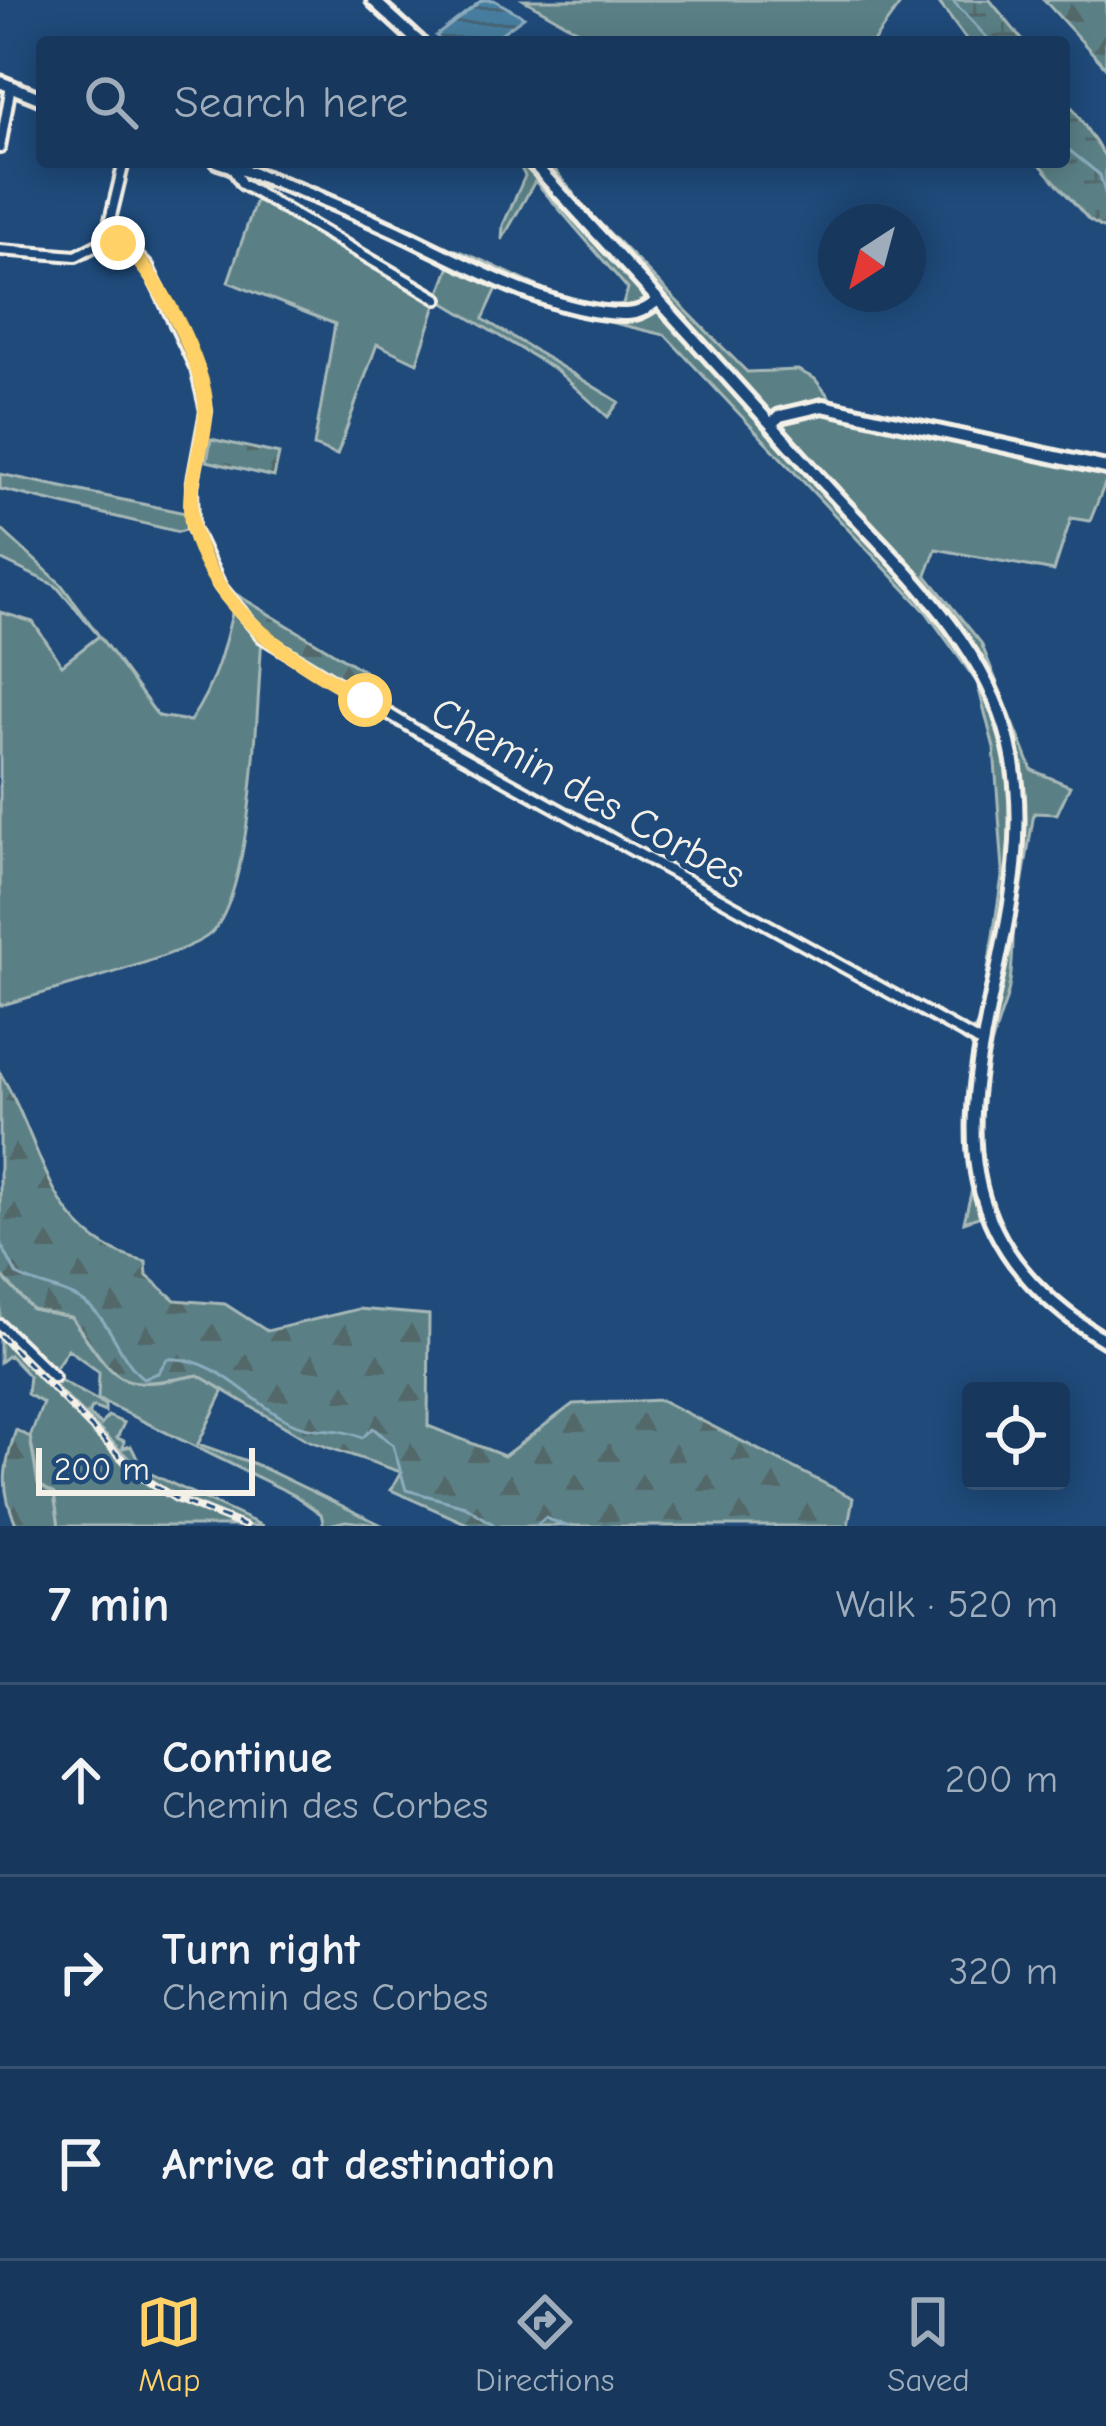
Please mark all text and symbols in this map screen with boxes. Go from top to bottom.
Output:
search box [36,36,1070,168]
icon: search [78,69,144,135]
text: Search here [174,76,408,128]
north arrow [818,204,926,312]
route end [91,216,145,270]
route start [338,673,392,727]
street label: Chemin des Corbes [423,687,754,900]
map controls [962,1382,1070,1490]
button: locate [962,1382,1070,1490]
scale bar [36,1442,255,1495]
text: 200 m [54,1450,150,1488]
text: 7 min [48,1575,170,1634]
text: Walk · 520 m [836,1582,1058,1627]
text: Continue [162,1731,332,1783]
icon: ahead [48,1747,114,1813]
text: 200 m [945,1757,1058,1802]
text: Chemin des Corbes [162,1783,488,1828]
text: Turn right [162,1923,360,1975]
icon: right [48,1939,114,2005]
text: 320 m [949,1949,1058,1994]
text: Chemin des Corbes [162,1975,488,2020]
icon: arrive [48,2131,114,2197]
text: Arrive at destination [162,2138,555,2190]
tab: Map [136,2289,202,2399]
tab: Directions [475,2289,615,2399]
tab: Saved [887,2289,970,2399]

